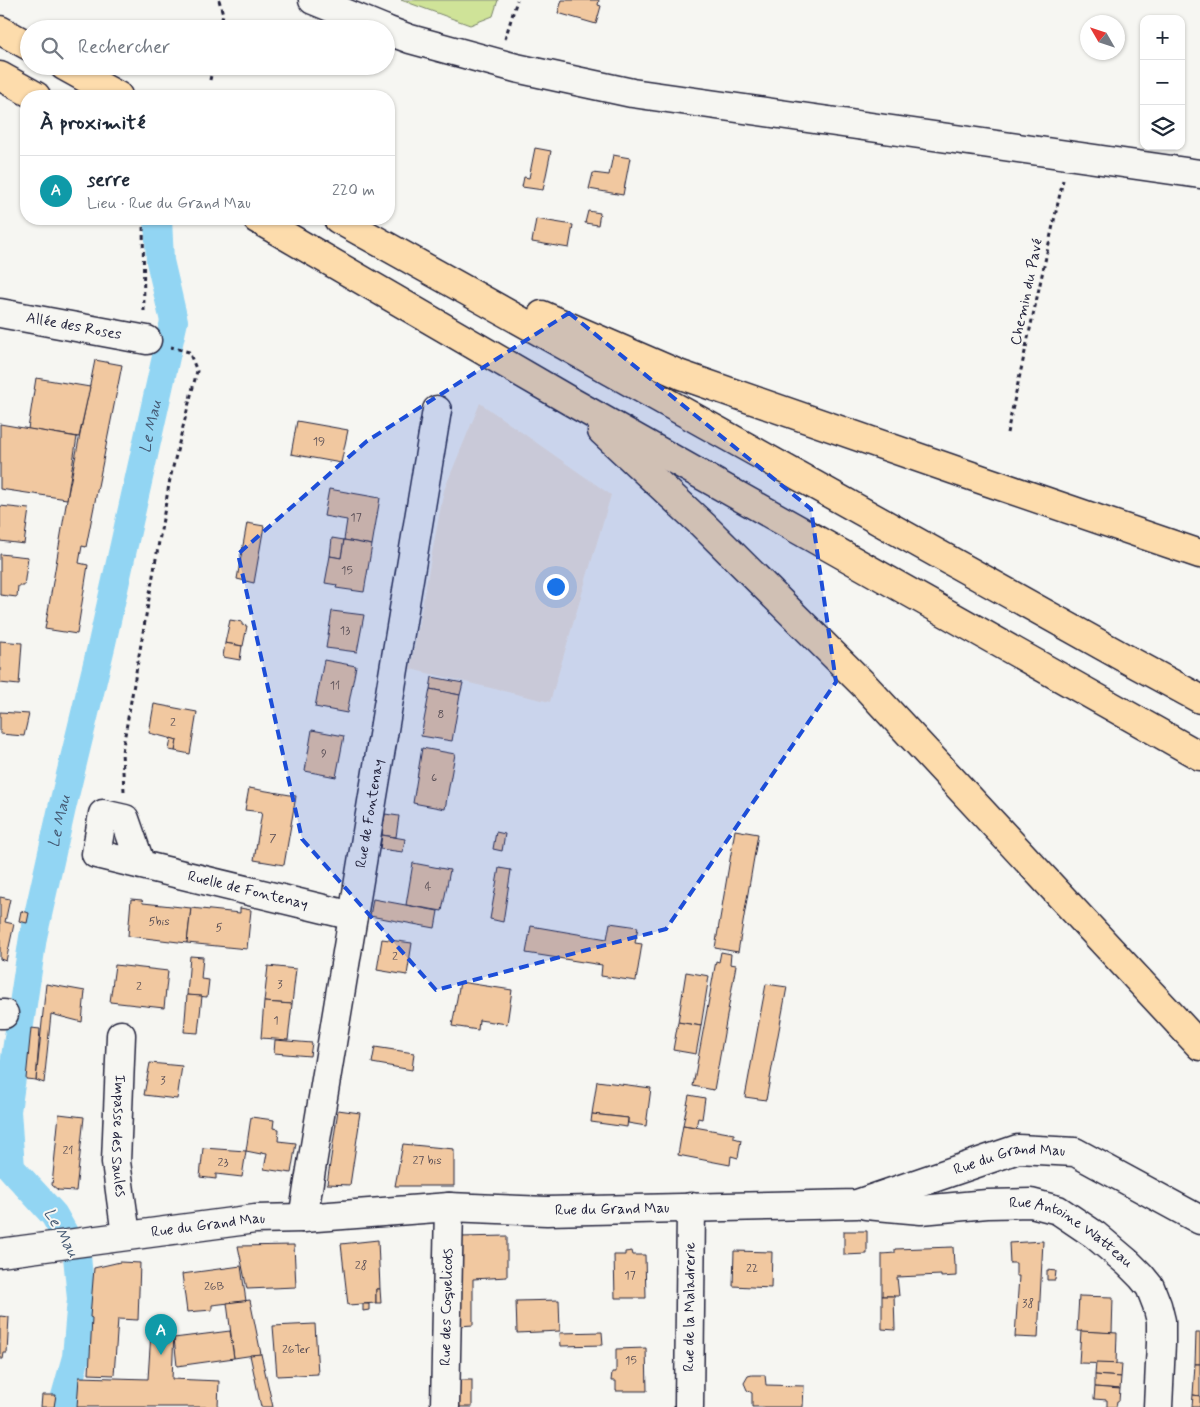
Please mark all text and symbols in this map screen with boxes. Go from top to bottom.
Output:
north arrow [1080,15,1125,60]
map controls [1140,15,1185,150]
button: + [1140,15,1185,60]
search box [20,20,395,75]
icon: search [38,34,66,62]
text: Rechercher [78,35,170,60]
button: − [1140,60,1185,105]
button: layers [1140,105,1185,150]
text: À proximité [40,109,146,137]
text: serre [87,168,130,193]
text: A [51,180,61,201]
text: 220 m [332,180,375,201]
text: Lieu · Rue du Grand Mau [87,193,251,214]
street label: Chemin du Pavé [1006,237,1048,347]
street label: Allée des Roses [24,308,123,345]
water label: Le Mau [134,398,167,455]
house number: 19 [313,434,325,450]
house number: 17 [350,510,362,526]
house number: 15 [341,563,353,579]
your location [543,574,569,600]
house number: 13 [340,623,350,639]
house number: 11 [330,678,340,694]
house number: 8 [438,707,444,723]
house number: 2 [170,715,176,731]
house number: 9 [321,746,327,762]
street label: Rue de Fontenay [351,758,389,869]
house number: 6 [431,770,437,786]
water label: Le Mau [43,792,75,849]
house number: 7 [269,831,277,847]
street label: Ruelle de Fontenay [186,866,310,915]
house number: 4 [425,879,432,895]
house number: 5bis [148,914,170,930]
house number: 5 [215,920,223,936]
house number: 2 [392,949,398,965]
house number: 3 [277,977,283,993]
house number: 2 [136,979,142,995]
house number: 1 [273,1013,279,1029]
house number: 3 [160,1073,166,1089]
street label: Impasse des Saules [106,1074,131,1198]
street label: Rue du Grand Mau [951,1138,1066,1180]
house number: 21 [62,1143,74,1159]
house number: 27 bis [412,1153,442,1169]
house number: 23 [218,1155,228,1171]
street label: Rue Antoine Watteau [1009,1193,1137,1273]
street label: Rue du Grand Mau [555,1198,670,1221]
water label: Le Mau [39,1205,84,1262]
street label: Rue du Grand Mau [150,1209,265,1243]
street label: Rue de la Maladrerie [679,1242,701,1372]
street label: Rue des Coquelicots [436,1248,458,1366]
house number: 28 [355,1258,367,1274]
house number: 22 [746,1261,758,1277]
house number: 17 [624,1268,636,1284]
house number: 26B [204,1279,224,1295]
house number: 38 [1022,1296,1034,1312]
pin: A [145,1314,177,1355]
house number: 26Ter [282,1342,310,1358]
house number: 15 [625,1353,637,1369]

